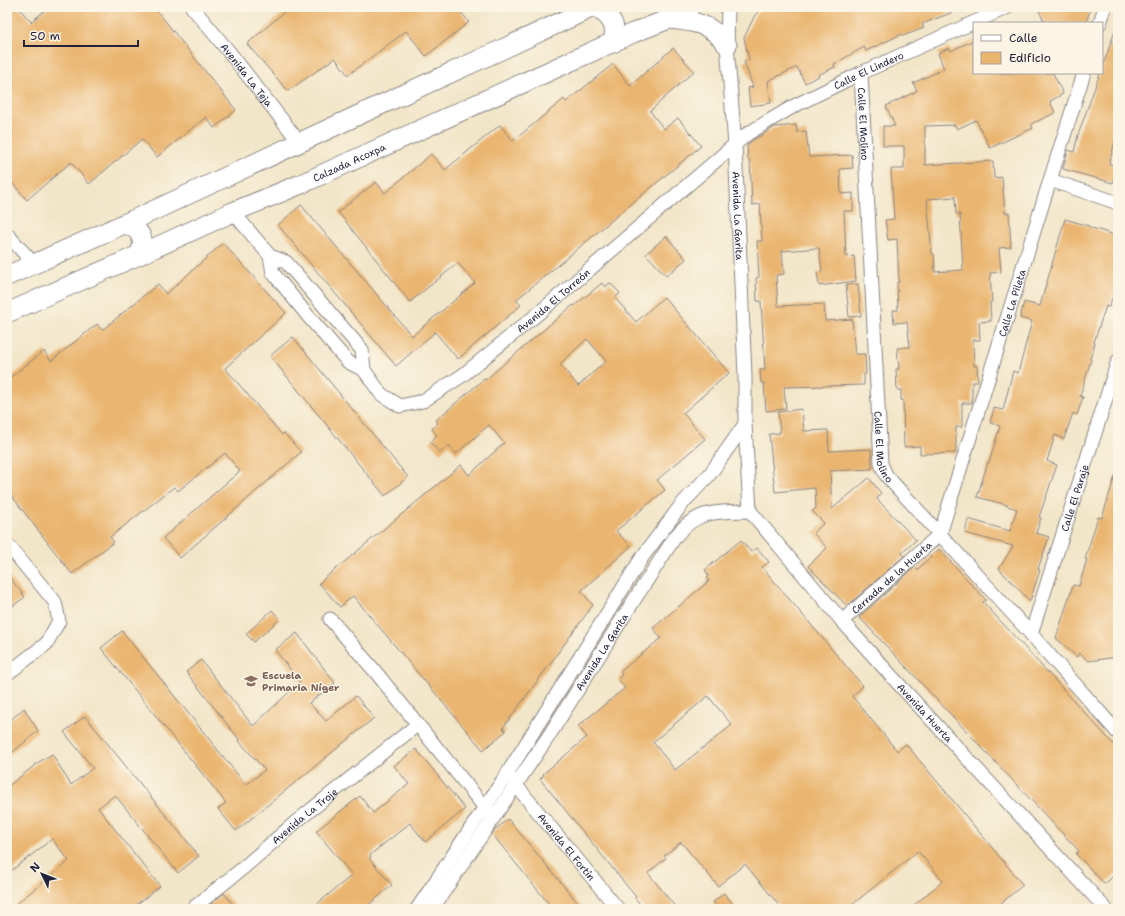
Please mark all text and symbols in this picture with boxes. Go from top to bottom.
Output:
scale bar [24,22,138,48]
legend [973,22,1103,74]
text: 50 m [30,28,60,44]
text: Calle [1009,30,1038,46]
street label: Avenida La Teja [217,41,276,110]
street label: Calle El Lindero [832,49,906,92]
text: Edificio [1009,50,1051,66]
street label: Calle El Molino [855,87,871,161]
street label: Calzada Acoxpa [311,140,388,185]
street label: Avenida La Garita [729,171,746,261]
street label: Avenida El Torreón [514,266,593,336]
street label: Calle La Pileta [996,267,1029,338]
street label: Calle El Molino [871,411,896,486]
street label: Calle El Paraje [1058,462,1092,533]
street label: Cerrada de la Huerta [849,538,935,617]
street label: Avenida La Garita [573,610,631,693]
place label: Escuela Primaria Níger [262,669,340,694]
school or university icon: Escuela Primaria Níger [243,673,259,689]
street label: Avenida Huerta [894,681,956,746]
street label: Avenida La Troje [269,785,340,847]
street label: Avenida El Fortín [535,811,598,883]
north arrow [22,854,62,894]
text: N [27,859,44,876]

